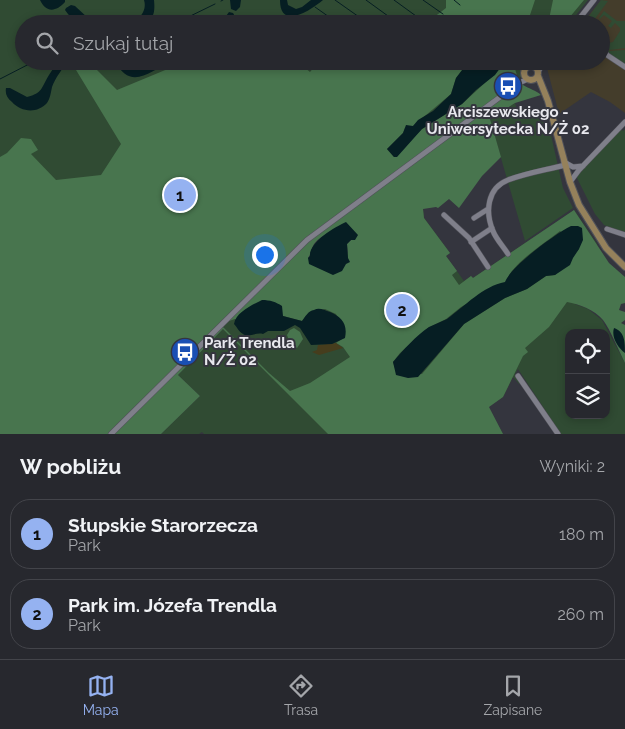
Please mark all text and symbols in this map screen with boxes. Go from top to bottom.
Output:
search box [15,15,610,70]
icon: search [33,29,61,57]
text: Szukaj tutaj [73,32,173,54]
bus stop icon: Arciszewskiego - Uniwersytecka N/Ż 02 [493,71,523,101]
place label: Arciszewskiego - Uniwersytecka N/Ż 02 [427,103,589,138]
pin: 1 [164,176,196,214]
your location [252,242,278,268]
pin: 2 [386,291,418,329]
map controls [565,329,610,419]
button: locate [565,329,610,374]
place label: Park Trendla N/Ż 02 [204,334,295,369]
bus stop icon: Park Trendla N/Ż 02 [170,337,200,367]
button: layers [565,374,610,419]
text: W pobliżu [20,454,121,479]
text: Wyniki: 2 [540,457,605,476]
text: Słupskie Starorzecza [68,514,258,536]
text: 1 [33,525,41,544]
text: 180 m [559,525,604,544]
text: Park [68,536,101,555]
text: Park im. Józefa Trendla [68,594,277,616]
text: 2 [32,605,42,624]
text: 260 m [557,605,604,624]
text: Park [68,616,101,635]
tab: Mapa [83,672,119,718]
tab: Trasa [284,672,318,718]
tab: Zapisane [483,672,542,718]

